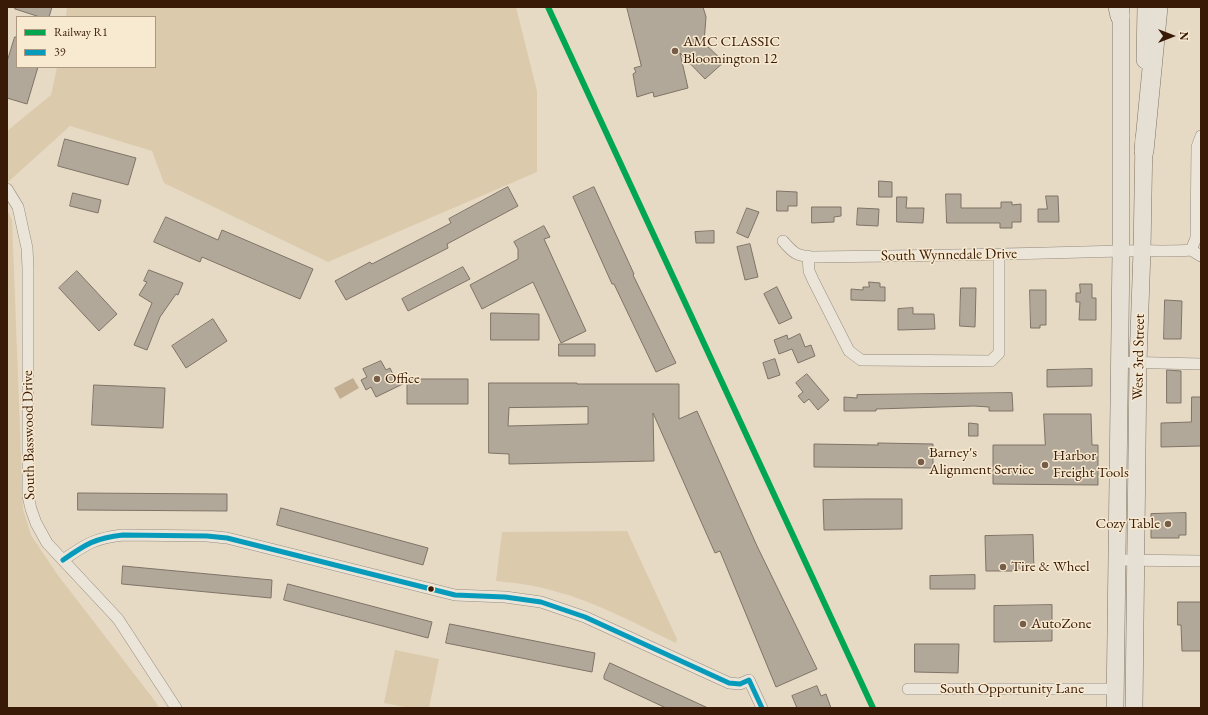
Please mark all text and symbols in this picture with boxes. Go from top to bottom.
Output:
legend [16,16,156,68]
north arrow [1152,16,1192,56]
text: Railway R1 [54,24,108,40]
text: N [1177,32,1191,40]
place label: AMC CLASSIC Bloomington 12 [683,33,780,68]
text: 39 [54,44,66,60]
marker: AMC CLASSIC Bloomington 12 [670,46,680,56]
street label: South Wynnedale Drive [881,245,1017,265]
street label: West 3rd Street [1129,314,1149,400]
street label: South Basswood Drive [19,370,39,500]
place label: Office [385,370,420,388]
marker: Office [372,374,382,384]
place label: Barney's Alignment Service [929,444,1034,479]
place label: Harbor Freight Tools [1053,447,1129,482]
marker: Barney's Alignment Service [916,457,926,467]
marker: Harbor Freight Tools [1040,460,1050,470]
place label: Cozy Table [1096,515,1160,533]
marker: Cozy Table [1163,519,1173,529]
place label: Tire & Wheel [1011,558,1090,576]
marker: Tire & Wheel [998,562,1008,572]
unlabelled marker [426,584,436,594]
place label: AutoZone [1031,615,1092,633]
marker: AutoZone [1018,619,1028,629]
street label: South Opportunity Lane [940,680,1084,698]

